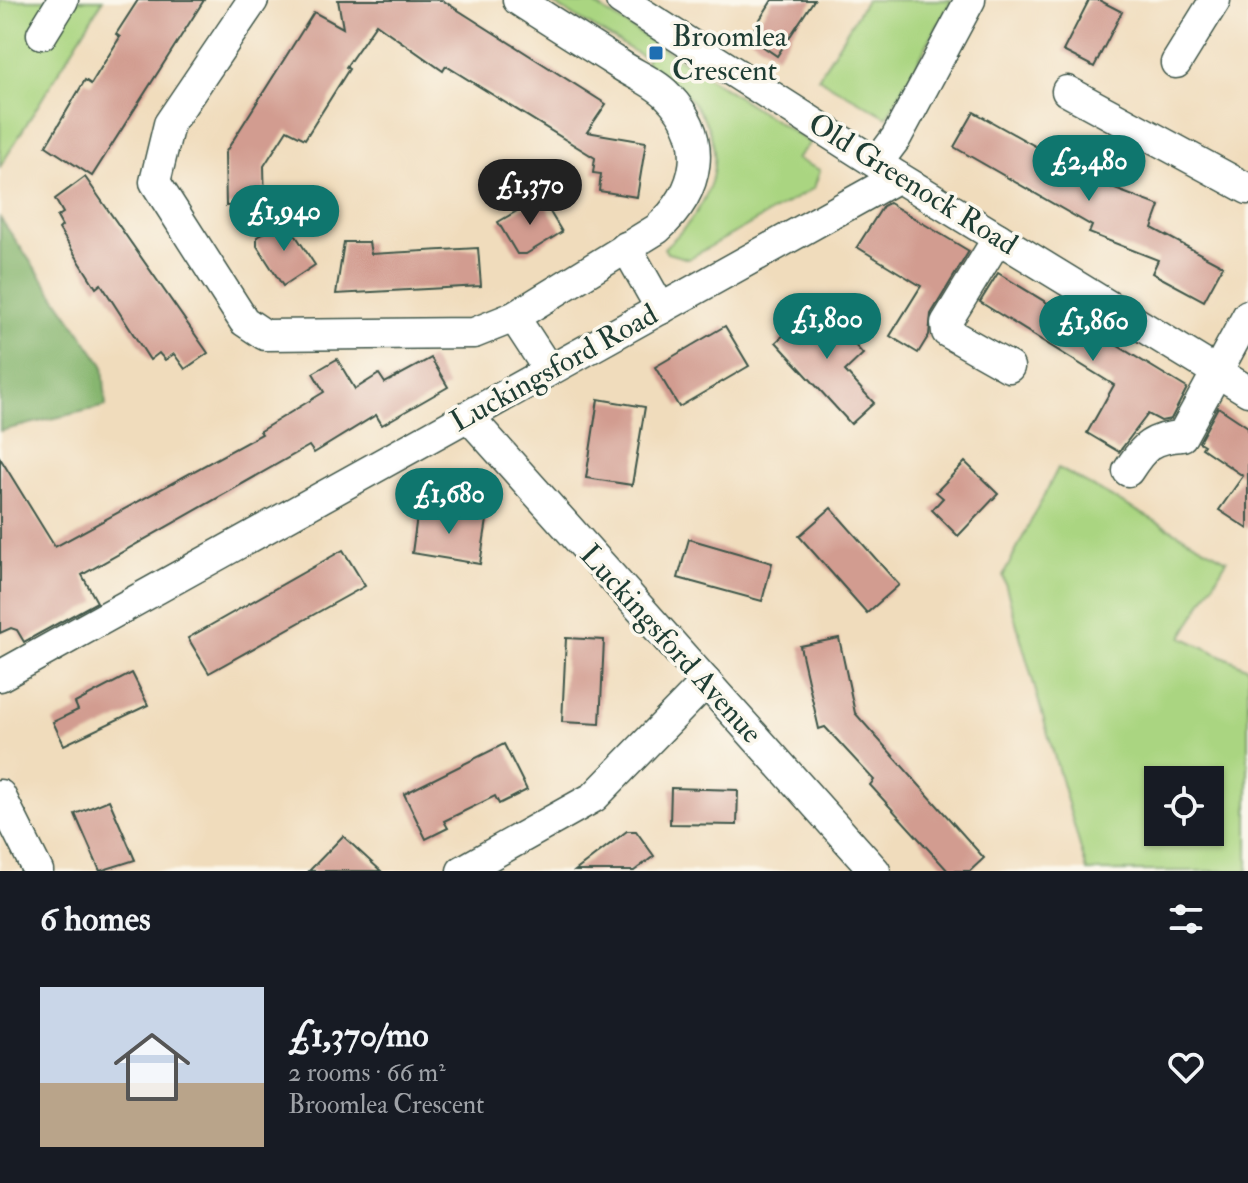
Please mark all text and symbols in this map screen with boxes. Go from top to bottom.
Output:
place label: Broomlea Crescent [672,18,788,89]
marker: Broomlea Crescent [647,44,665,62]
street label: Old Greenock Road [802,105,1025,263]
pin: £2,480 [1024,135,1154,203]
text: £2,480 [1051,145,1128,177]
pin: £1,370 [465,159,595,227]
text: £1,370 [496,169,564,201]
pin: £1,940 [219,185,349,253]
text: £1,940 [247,195,321,227]
pin: £1,800 [762,293,892,361]
pin: £1,860 [1028,295,1158,363]
street label: Luckingsford Road [444,296,664,440]
text: £1,800 [791,303,863,335]
text: £1,860 [1057,305,1129,337]
pin: £1,680 [384,468,514,536]
text: £1,680 [413,478,485,510]
street label: Luckingsford Avenue [572,537,770,751]
map controls [1144,766,1224,846]
button: locate [1144,766,1224,846]
icon: filters [1164,897,1208,941]
text: 6 homes [40,898,151,941]
text: £1,370/mo [288,1014,429,1057]
icon: home [104,1019,200,1115]
icon: heart [1164,1045,1208,1089]
text: 2 rooms · 66 m² [288,1057,446,1089]
text: Broomlea Crescent [288,1089,485,1121]

